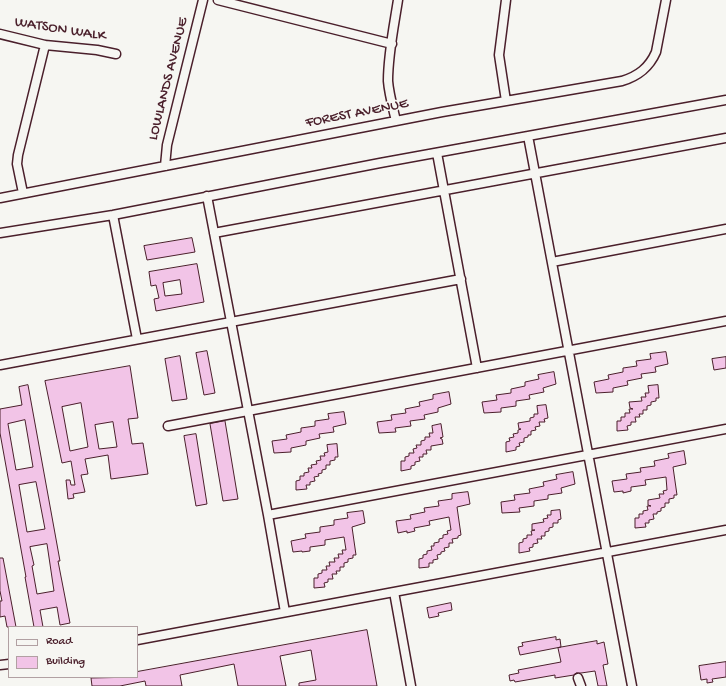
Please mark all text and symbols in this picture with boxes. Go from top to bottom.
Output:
street label: WATSON WALK [13,14,107,46]
street label: LOWLANDS AVENUE [145,16,193,142]
street label: FOREST AVENUE [304,95,410,133]
legend [8,626,138,678]
text: Road [46,635,72,649]
text: Building [46,655,85,669]

